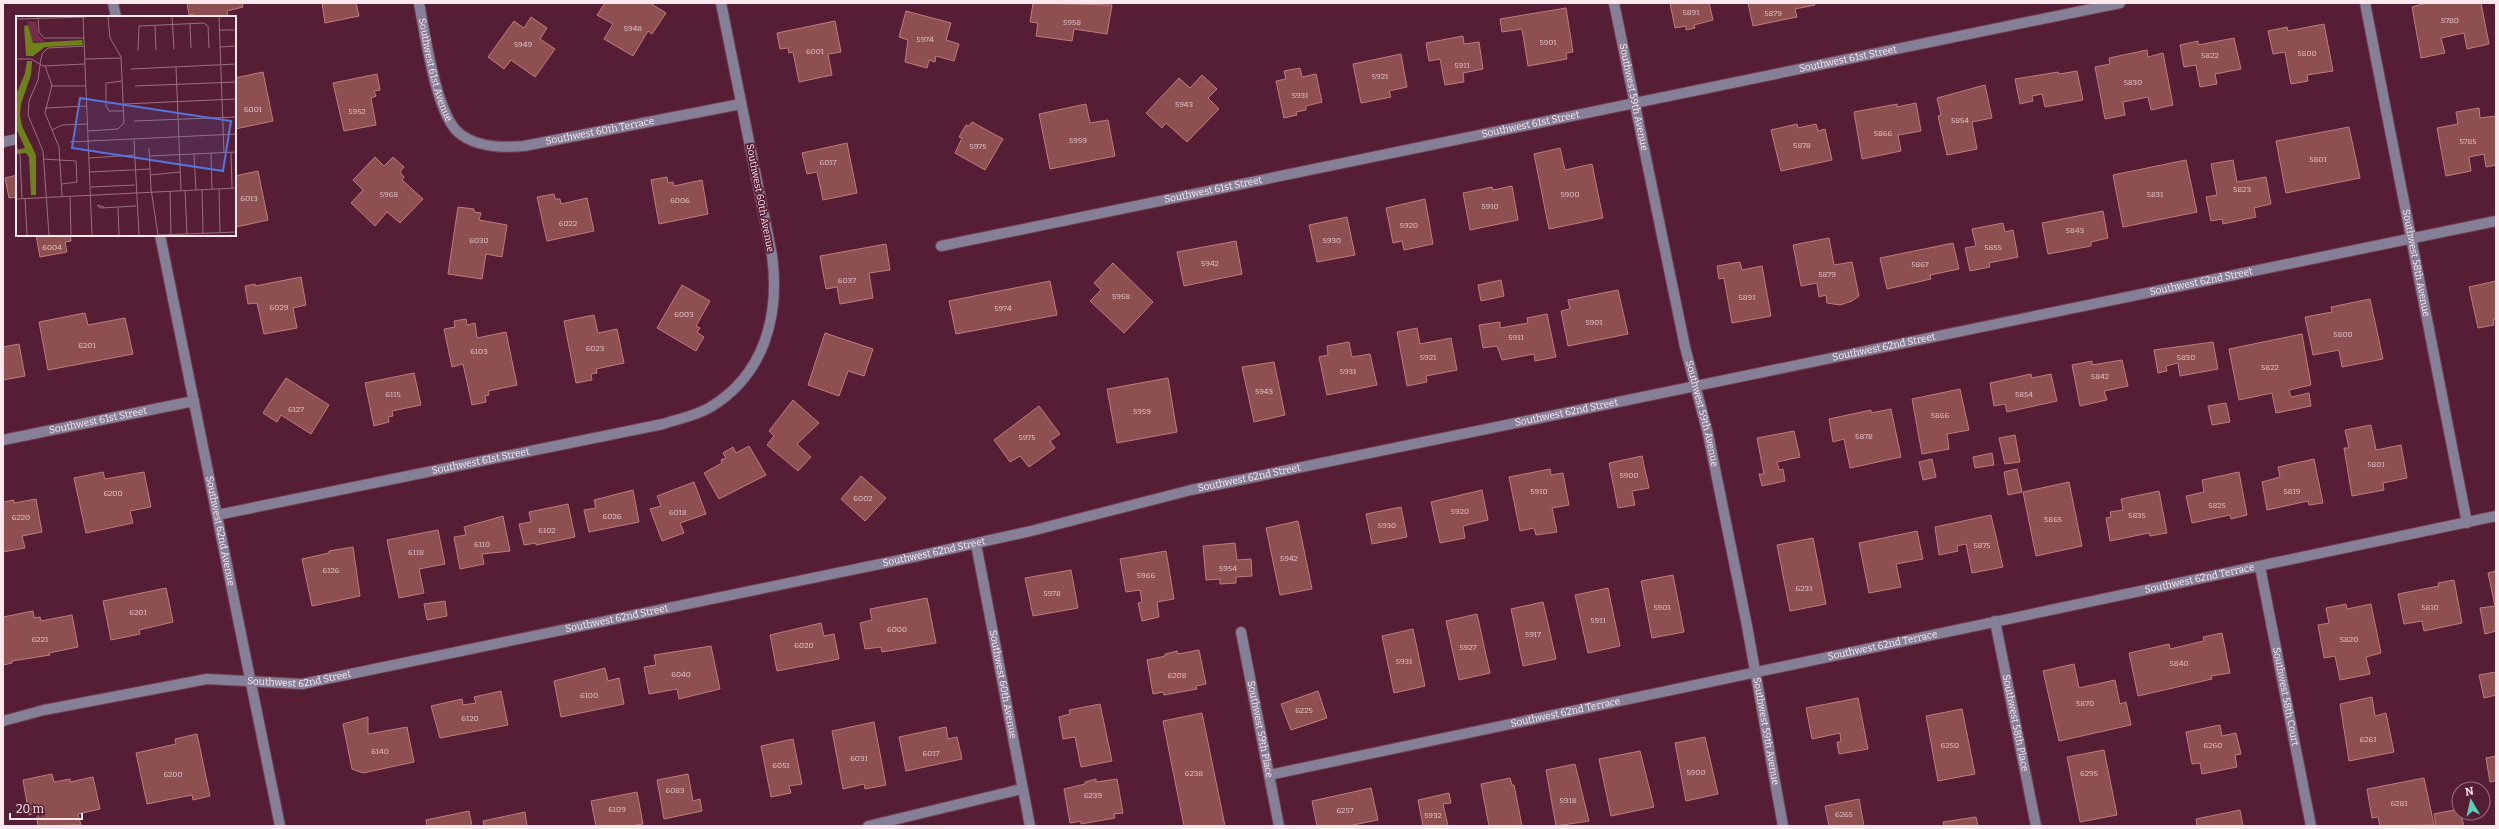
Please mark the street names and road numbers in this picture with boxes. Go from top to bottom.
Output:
street label: Southwest 61st Avenue [416,17,455,124]
street label: Southwest 59th Avenue [1616,42,1650,152]
street label: Southwest 61st Street [1798,43,1898,75]
street label: Southwest 61st Street [1481,108,1581,140]
street label: Southwest 60th Terrace [545,115,655,148]
street label: Southwest 60th Avenue [744,143,776,253]
street label: Southwest 61st Street [1163,174,1264,206]
street label: Southwest 58th Avenue [2400,208,2432,318]
street label: Southwest 62nd Street [2149,265,2254,298]
street label: Southwest 62nd Street [1831,331,1937,364]
street label: Southwest 59th Avenue [1683,359,1721,468]
street label: Southwest 62nd Street [1514,396,1619,429]
street label: Southwest 61st Street [48,405,148,436]
street label: Southwest 61st Street [431,445,531,477]
street label: Southwest 62nd Street [1197,461,1302,494]
street label: Southwest 62nd Avenue [203,475,237,587]
street label: Southwest 62nd Street [881,535,987,569]
street label: Southwest 62nd Terrace [2144,561,2255,596]
street label: Southwest 62nd Street [564,602,670,635]
street label: Southwest 62nd Terrace [1827,628,1938,663]
street label: Southwest 60th Avenue [987,629,1019,740]
street label: Southwest 58th Court [2270,646,2301,747]
street label: Southwest 62nd Street [247,668,352,690]
street label: Southwest 58th Place [2000,673,2031,772]
street label: Southwest 59th Avenue [1750,676,1782,786]
street label: Southwest 59th Place [1245,680,1275,779]
street label: Southwest 62nd Terrace [1510,695,1621,730]

